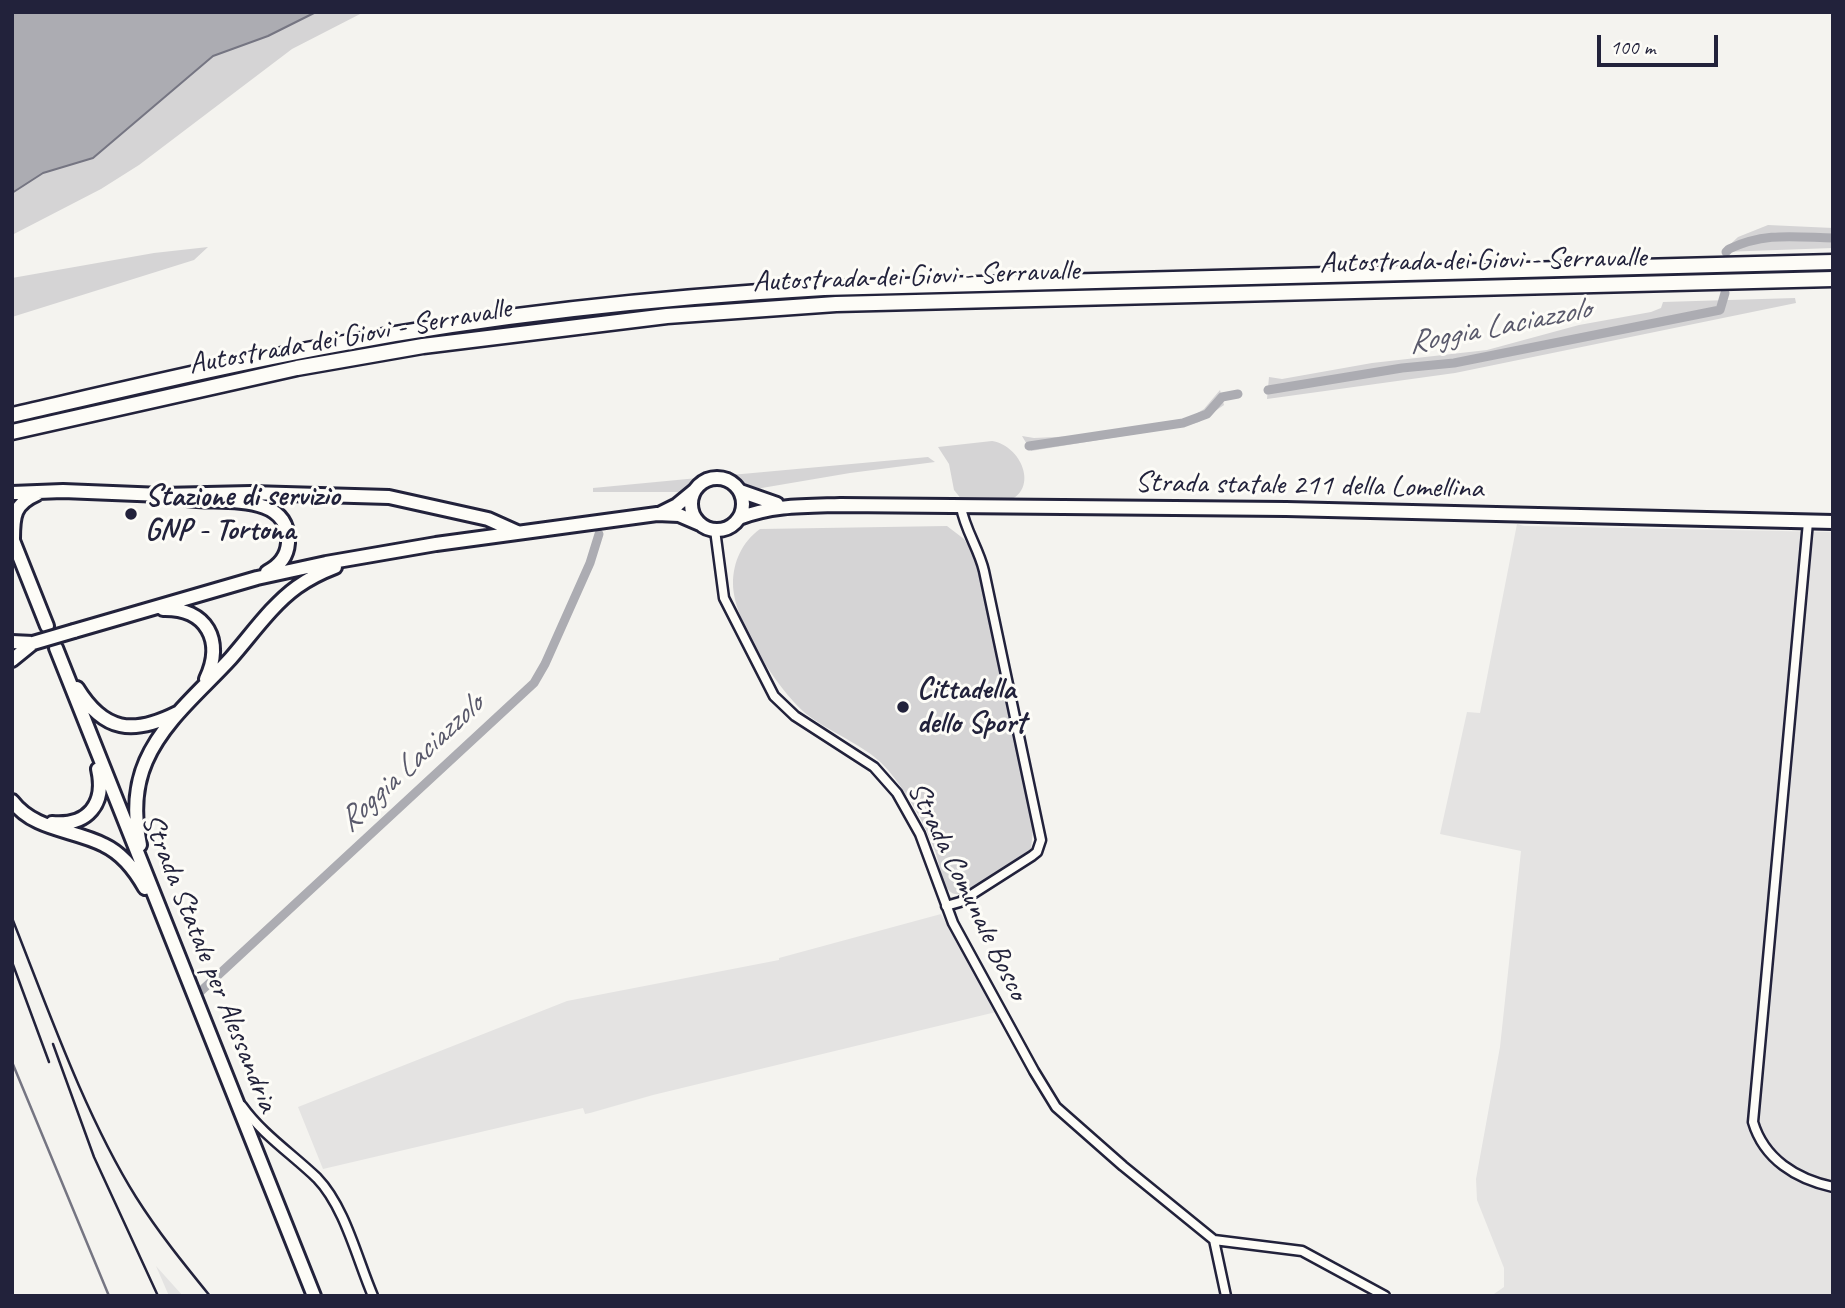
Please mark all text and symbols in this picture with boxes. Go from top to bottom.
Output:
scale bar [1600,21,1721,65]
text: 100 m [1610,34,1655,60]
street label: Autostrada dei Giovi - Serravalle [1319,240,1647,282]
street label: Autostrada dei Giovi - Serravalle [752,253,1080,301]
street label: Autostrada dei Giovi - Serravalle [186,291,514,383]
water label: Roggia Laciazzolo [1405,291,1593,363]
street label: Strada statale 211 della Lomellina [1135,465,1483,507]
place label: Stazione di servizio GNP - Tortona [145,479,340,550]
marker: Stazione di servizio GNP - Tortona [123,506,139,522]
place label: Cittadella dello Sport [917,672,1026,742]
water label: Roggia Laciazzolo [331,687,491,841]
marker: Cittadella dello Sport [895,699,911,715]
street label: Strada Comunale Bosco [899,776,1035,1006]
street label: Strada Statale per Alessandria [133,809,285,1117]

